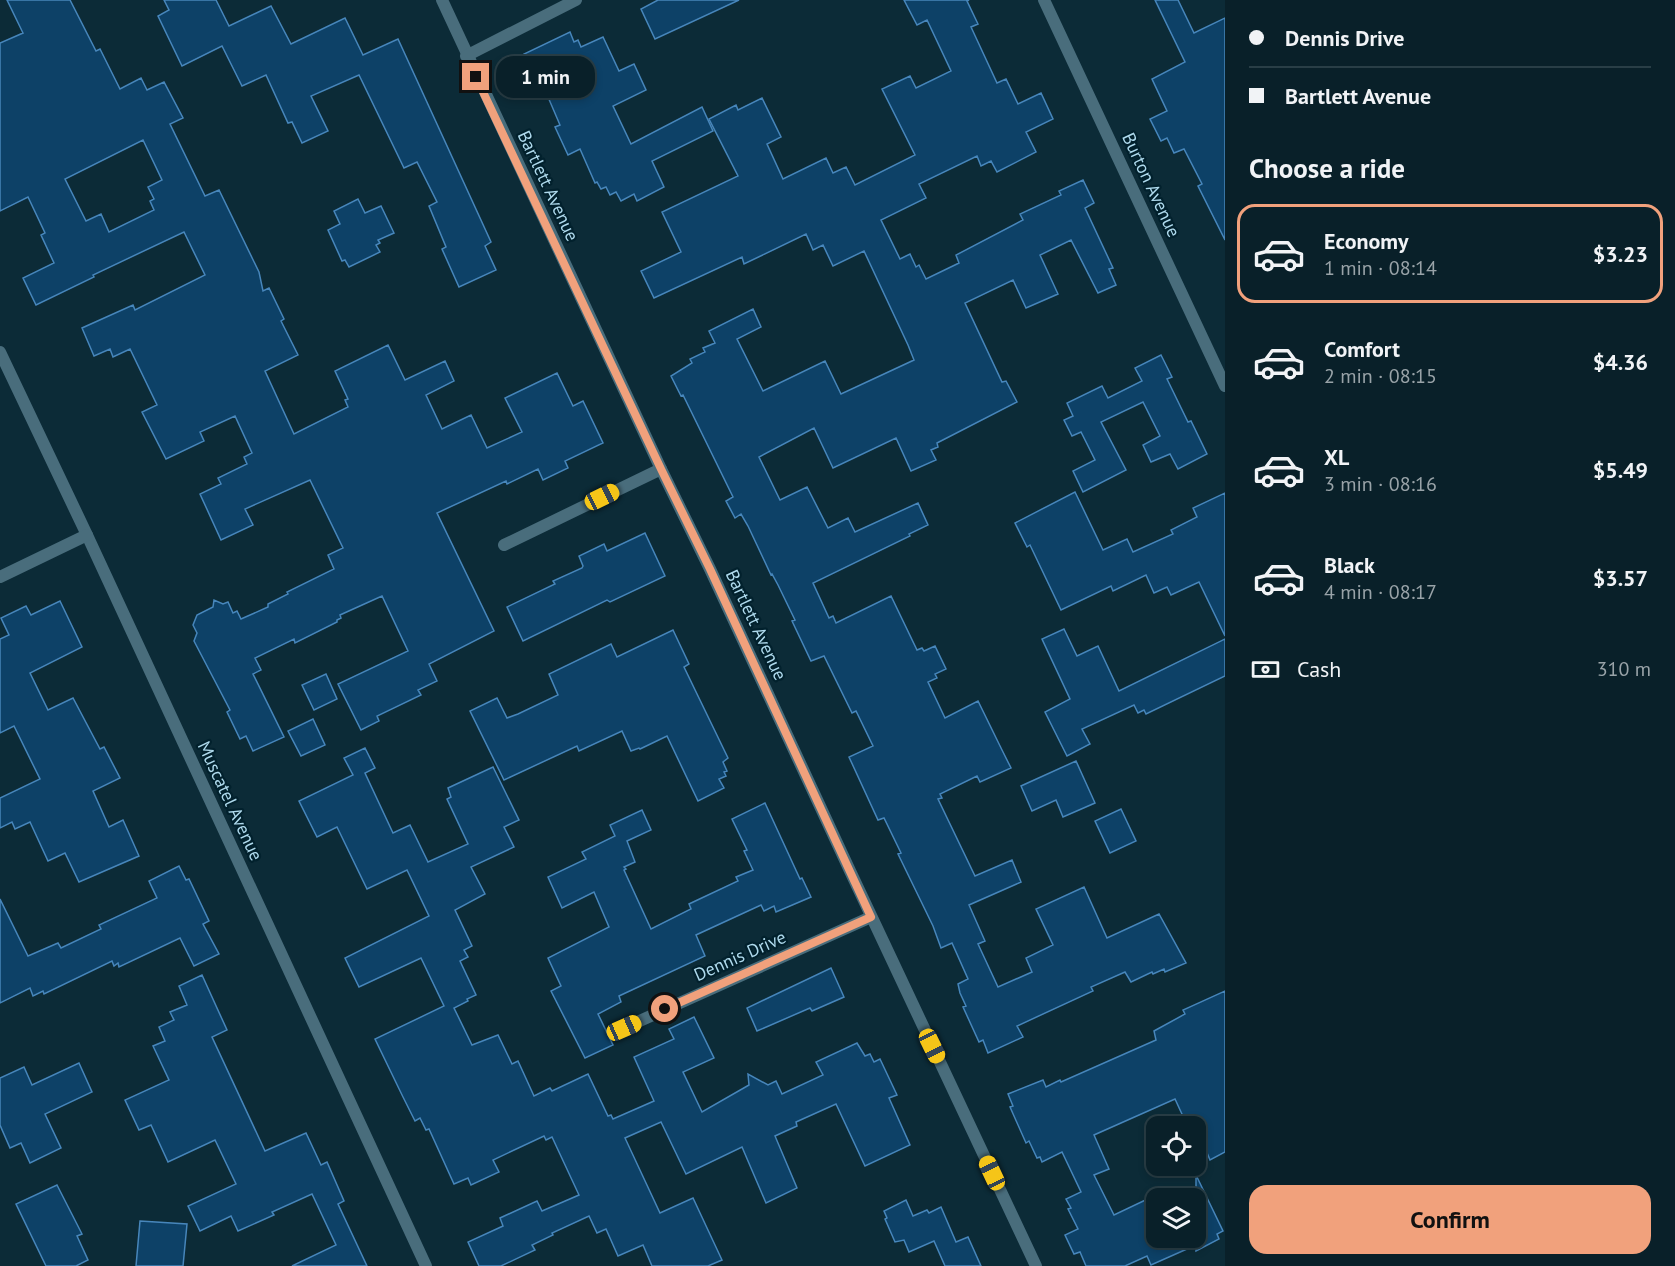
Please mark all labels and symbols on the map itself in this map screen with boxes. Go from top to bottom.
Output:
callout: 1 min [497,56,596,98]
route end [462,63,489,90]
street label: Bartlett Avenue [513,127,584,245]
street label: Burton Avenue [1117,129,1186,241]
car [582,481,622,513]
street label: Bartlett Avenue [721,566,792,684]
street label: Muscatel Avenue [193,737,268,864]
street label: Dennis Drive [690,925,789,986]
route start [651,995,678,1022]
car [604,1012,644,1044]
car [916,1026,948,1066]
car [976,1153,1008,1193]

